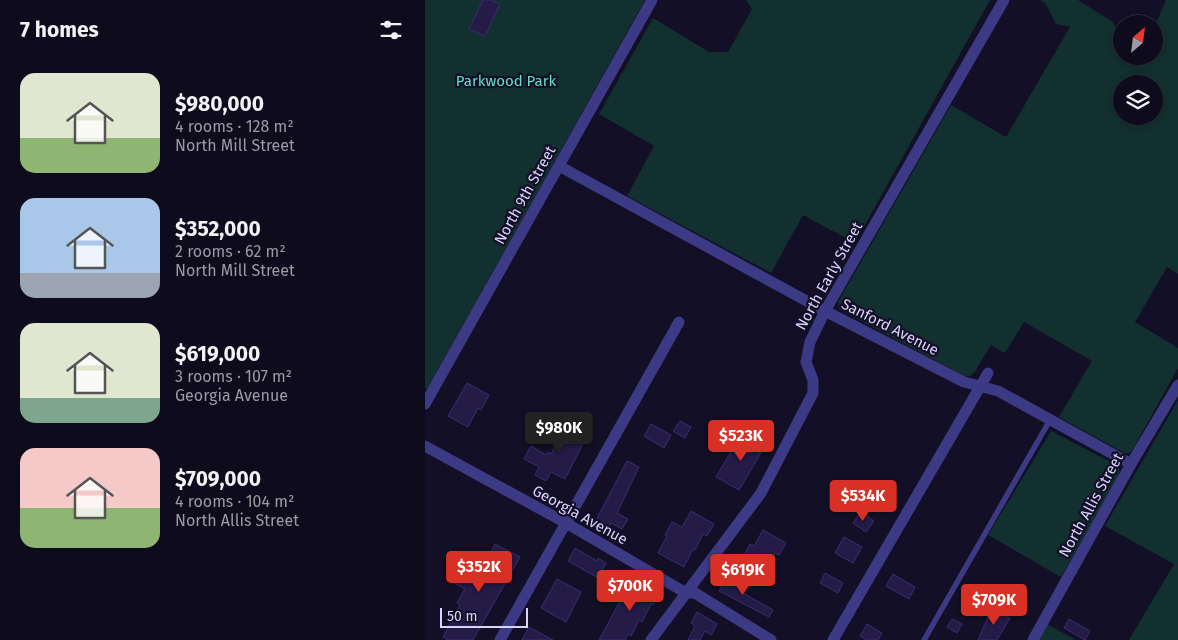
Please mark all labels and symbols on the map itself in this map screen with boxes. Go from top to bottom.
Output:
north arrow [1113,15,1163,65]
park label: Parkwood Park [456,72,556,90]
street label: North 9th Street [491,142,560,247]
street label: North Early Street [792,218,866,333]
street label: Sanford Avenue [838,295,942,359]
pin: $980K [524,412,594,454]
pin: $523K [706,420,776,462]
street label: North Allis Street [1055,449,1127,560]
pin: $534K [828,480,898,522]
street label: Georgia Avenue [529,481,631,549]
pin: $352K [444,550,514,593]
pin: $619K [708,554,778,596]
pin: $700K [595,570,665,612]
pin: $709K [959,584,1029,626]
scale bar [440,605,527,628]

